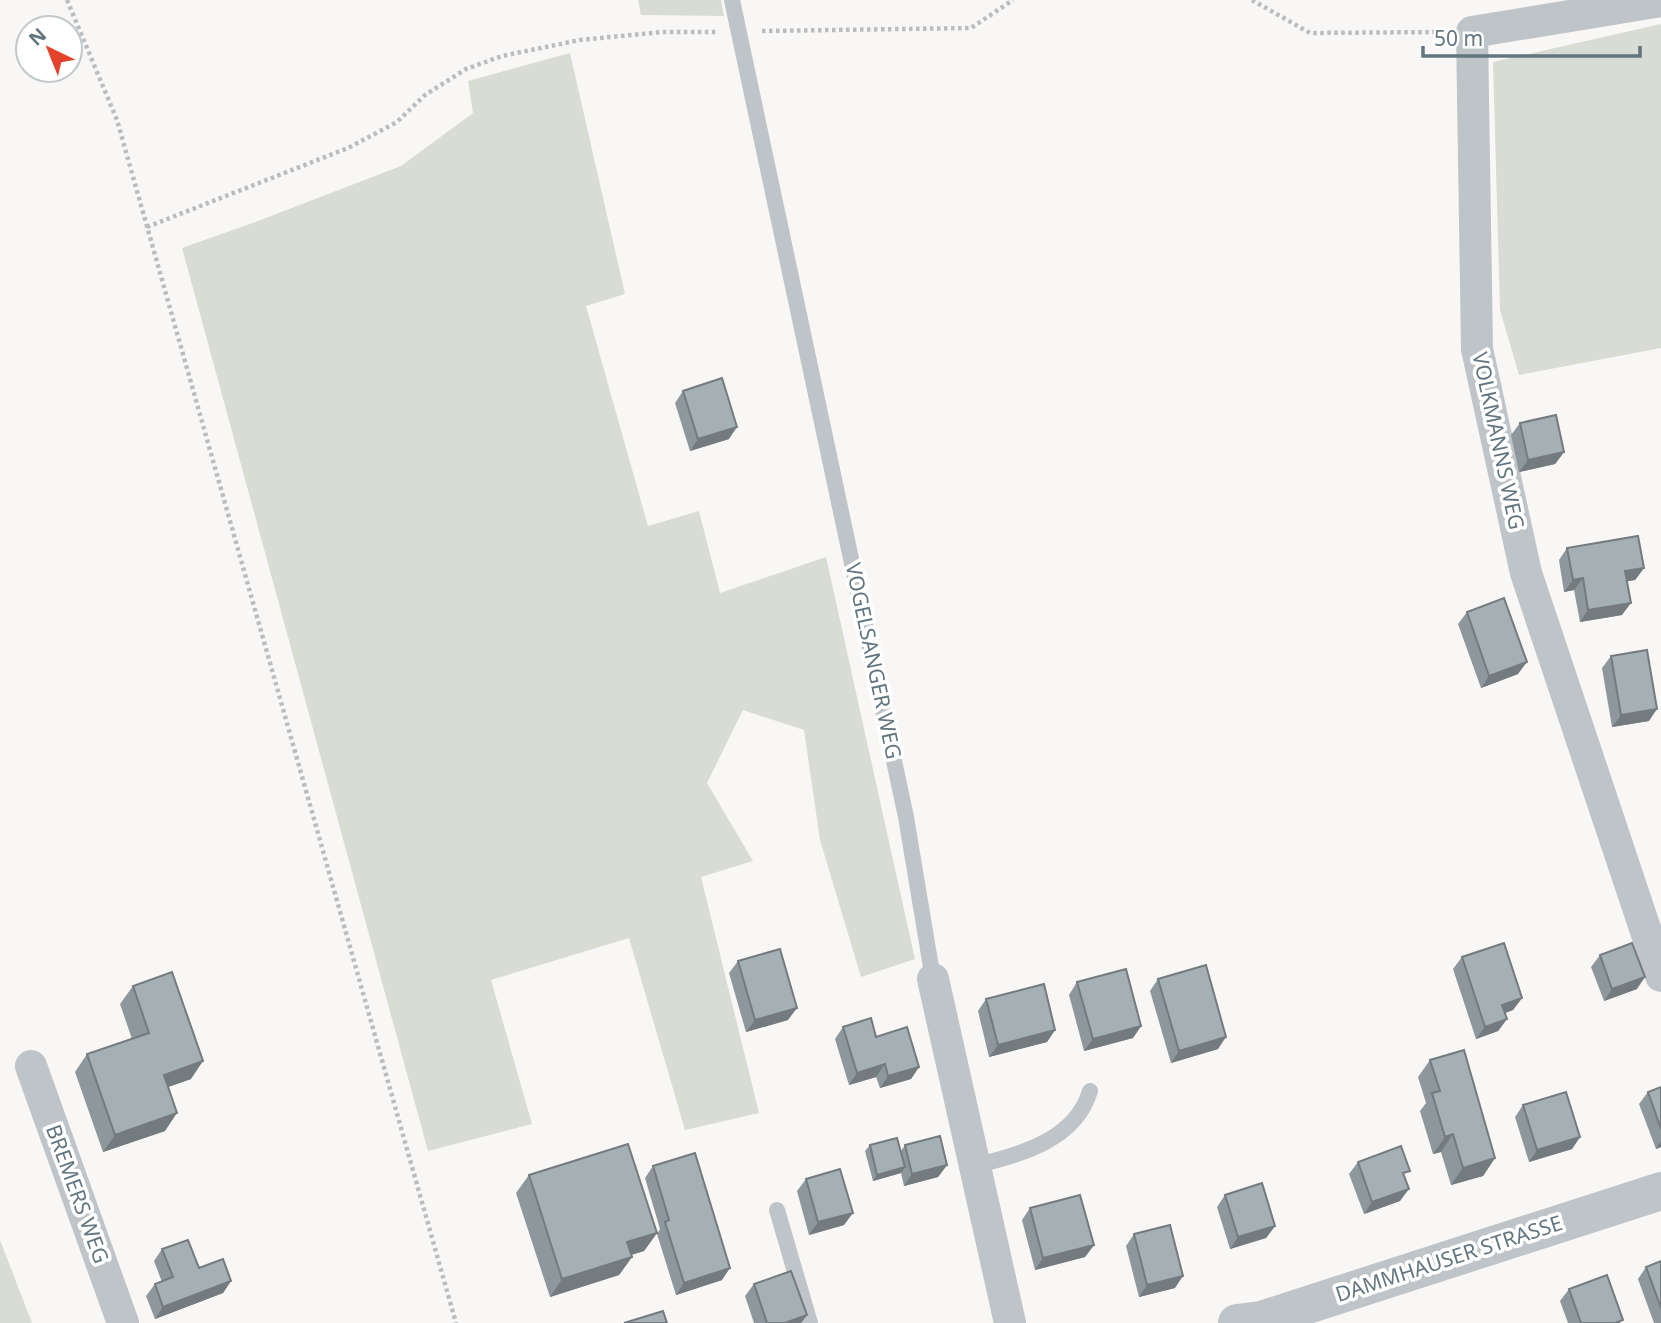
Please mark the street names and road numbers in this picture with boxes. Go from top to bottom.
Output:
street label: VOLKMANNS WEG [1467,350,1531,532]
street label: VOGELSANGER WEG [840,560,908,761]
street label: BREMERS WEG [40,1120,116,1267]
street label: DAMMHAUSER STRASSE [1332,1208,1566,1308]

